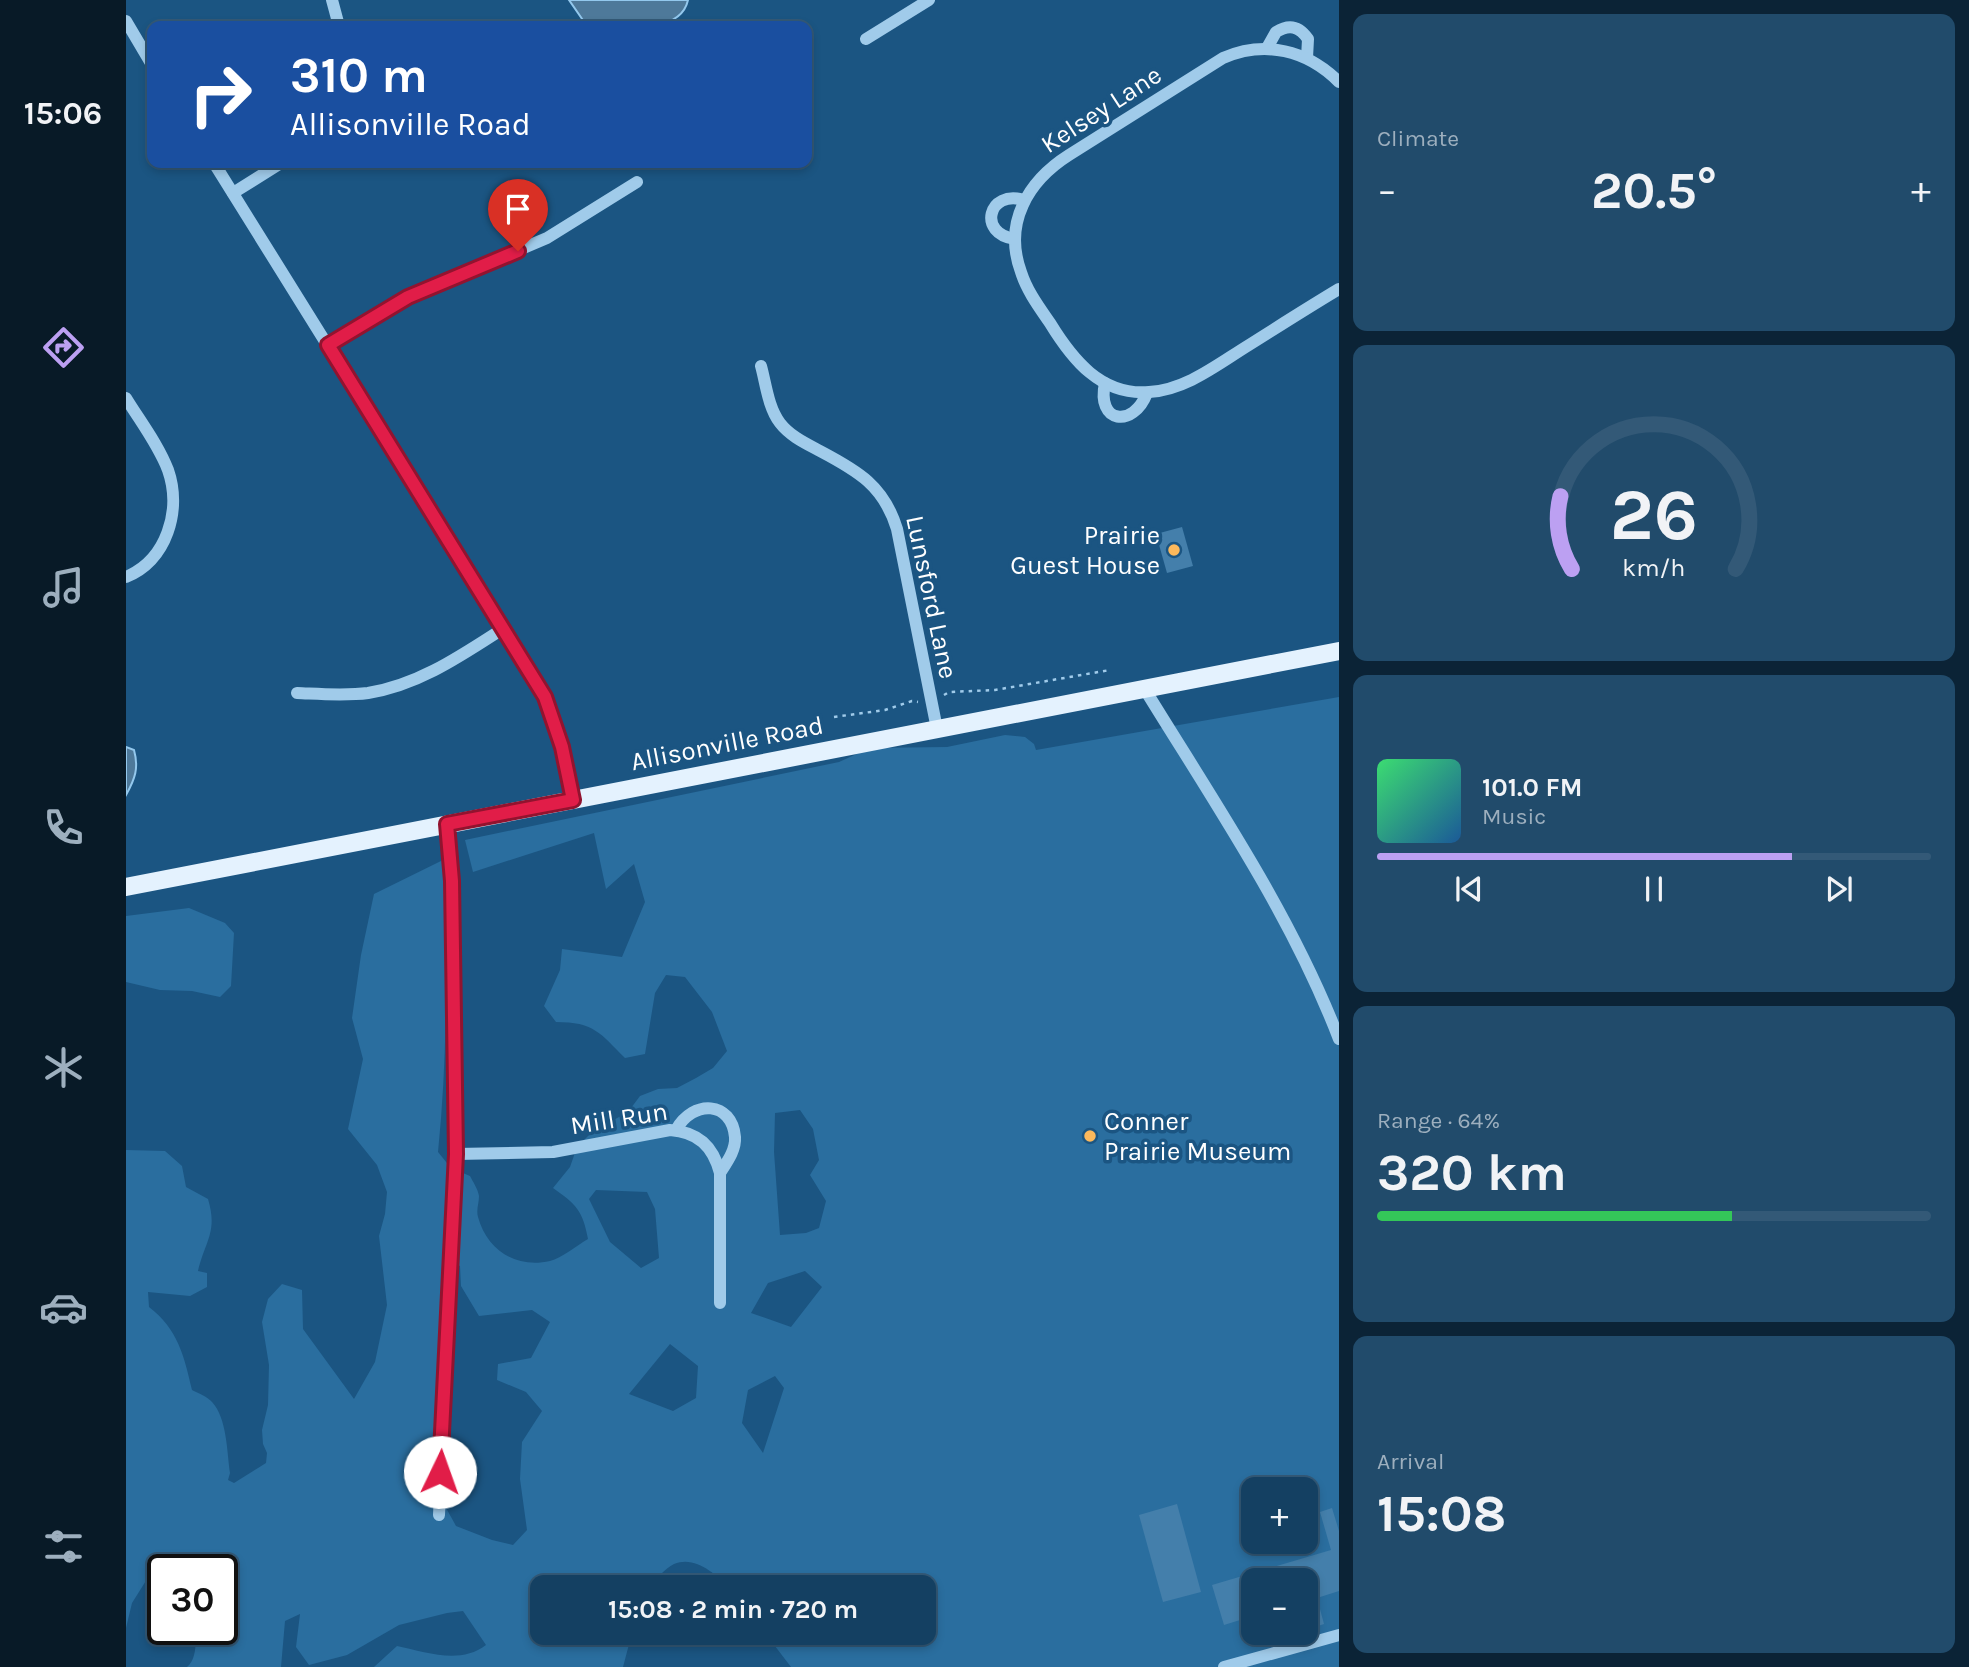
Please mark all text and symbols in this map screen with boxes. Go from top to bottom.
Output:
text: 310 m [290,47,428,104]
icon: right [175,49,266,140]
street label: Kelsey Lane [1035,59,1167,160]
text: 15:06 [24,95,102,132]
text: Allisonville Road [290,106,531,143]
text: Climate [1377,125,1459,152]
text: 20.5° [1591,160,1717,221]
text: − [1377,168,1397,213]
text: + [1911,168,1931,213]
pin [488,179,548,251]
icon: arrive [499,190,537,228]
icon: directions [39,323,88,372]
text: 26 [1610,472,1698,557]
street label: Lunsford Lane [899,513,964,682]
place label: Prairie Guest House [1010,520,1160,581]
marker: Prairie Guest House [1166,542,1182,558]
text: km/h [1622,553,1686,582]
icon: music [39,563,88,612]
street label: Allisonville Road [628,710,826,777]
text: 101.0 FM [1482,772,1583,803]
icon: phone [39,803,88,852]
text: Music [1482,803,1546,830]
icon: previous [1450,870,1488,908]
icon: pause [1635,870,1673,908]
icon: next [1820,870,1858,908]
icon: climate [39,1043,88,1092]
street label: Mill Run [568,1096,670,1141]
place label: Conner Prairie Museum [1104,1106,1291,1167]
text: Range · 64% [1377,1107,1500,1134]
marker: Conner Prairie Museum [1082,1128,1098,1144]
text: 320 km [1377,1142,1567,1203]
icon: car [39,1283,88,1332]
position arrow [403,1435,477,1509]
text: Arrival [1377,1448,1444,1475]
map controls [1241,1477,1318,1645]
button: + [1241,1477,1318,1554]
text: 15:08 [1377,1483,1506,1544]
icon: filters [39,1522,88,1571]
speed limit sign: 30 [147,1554,238,1645]
button: − [1241,1568,1318,1645]
text: 15:08 · 2 min · 720 m [608,1594,858,1625]

